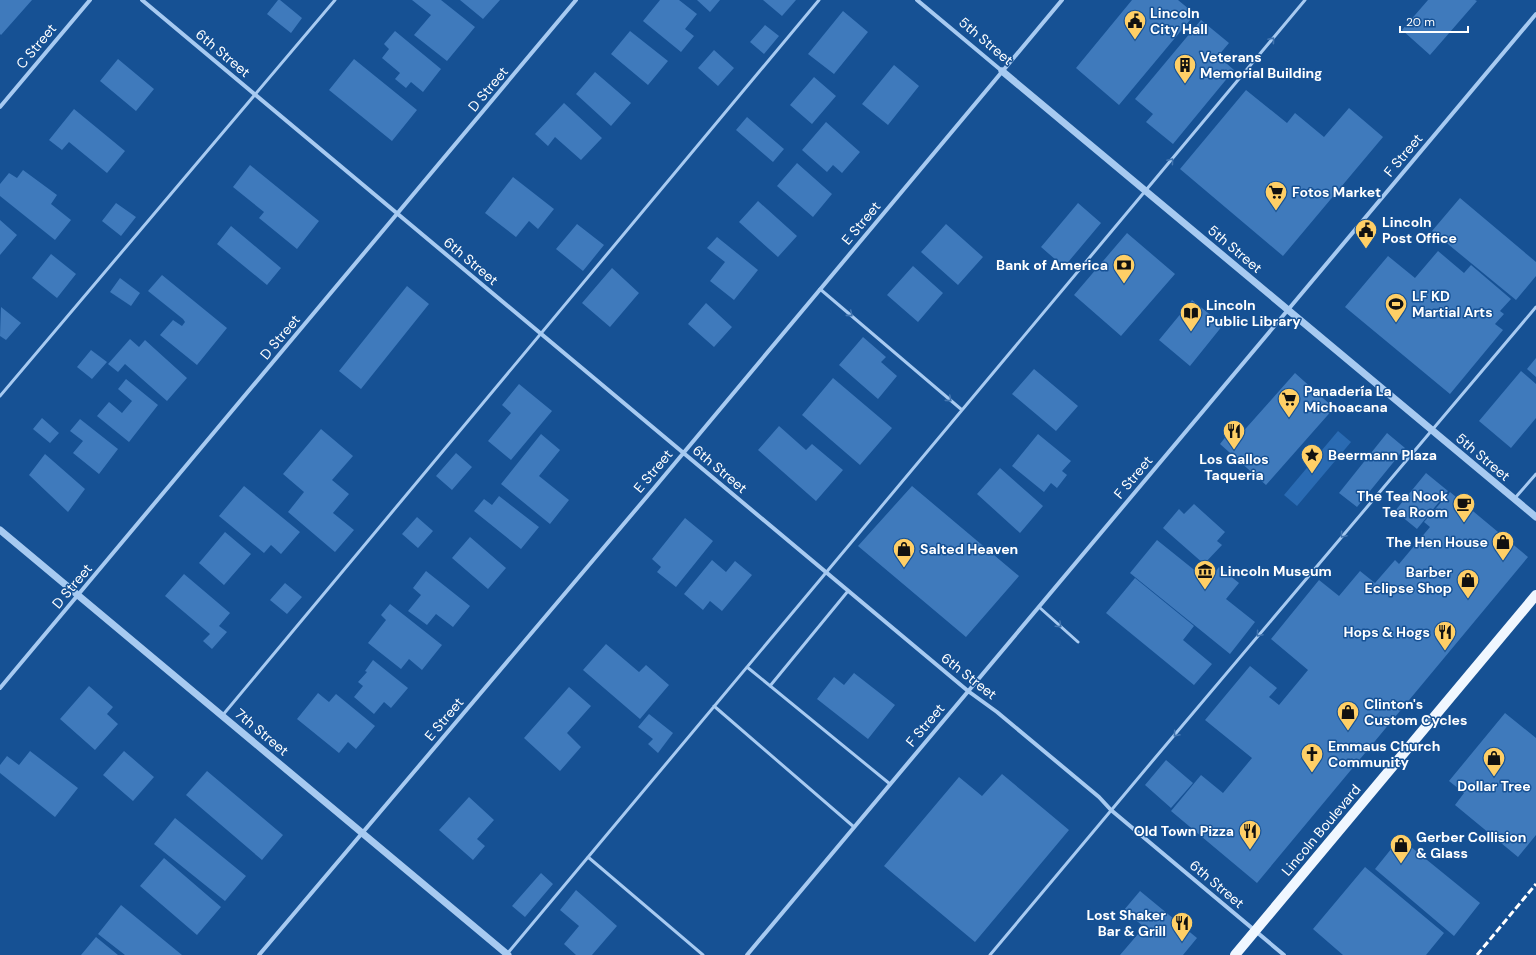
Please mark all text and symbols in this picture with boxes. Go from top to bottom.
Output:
place label: Lincoln City Hall [1150,4,1208,38]
public building icon: Lincoln City Hall [1122,8,1148,41]
scale bar [1400,8,1468,34]
street label: 5th Street [955,13,1017,69]
text: 20 m [1406,14,1435,30]
street label: C Street [12,20,60,72]
street label: 6th Street [192,25,254,81]
one-way arrow [1267,37,1274,44]
place label: Veterans Memorial Building [1200,48,1322,82]
building icon: Veterans Memorial Building [1172,52,1198,85]
street label: D Street [464,63,512,115]
street label: F Street [1380,130,1426,180]
one-way arrow [1166,159,1173,166]
supermarket icon: Fotos Market [1263,179,1289,212]
place label: Fotos Market [1292,183,1381,201]
street label: E Street [838,198,884,248]
place label: Lincoln Post Office [1382,213,1457,247]
public building icon: Lincoln Post Office [1353,217,1379,250]
street label: 5th Street [1204,221,1266,277]
street label: 6th Street [440,233,502,289]
bank icon: Bank of America [1111,252,1137,285]
place label: Bank of America [996,256,1108,274]
place label: LF KD Martial Arts [1412,287,1493,321]
sports icon: LF KD Martial Arts [1383,291,1409,324]
place label: Lincoln Public Library [1206,296,1301,330]
library icon: Lincoln Public Library [1178,300,1204,333]
one-way arrow [845,310,852,317]
street label: D Street [256,311,304,363]
place label: Panadería La Michoacana [1304,382,1392,416]
supermarket icon: Panadería La Michoacana [1276,386,1302,419]
one-way arrow [944,394,951,401]
restaurant icon: Los Gallos Taqueria [1221,418,1247,451]
street label: 5th Street [1452,429,1514,485]
street label: 6th Street [689,441,751,497]
place icon: Beermann Plaza [1299,442,1325,475]
street label: E Street [630,446,676,496]
place label: Beermann Plaza [1328,446,1437,464]
place label: Los Gallos Taqueria [1199,450,1269,484]
street label: F Street [1110,452,1156,502]
place label: The Tea Nook Tea Room [1357,487,1448,521]
cafe icon: The Tea Nook Tea Room [1451,491,1477,524]
shop icon: The Hen House [1490,529,1516,562]
one-way arrow [1341,530,1348,538]
place label: The Hen House [1386,533,1488,551]
shop icon: Salted Heaven [891,536,917,569]
place label: Salted Heaven [920,540,1018,558]
museum icon: Lincoln Museum [1192,558,1218,591]
street label: D Street [48,560,96,612]
place label: Lincoln Museum [1220,562,1332,580]
place label: Barber Eclipse Shop [1365,563,1452,597]
shop icon: Barber Eclipse Shop [1455,567,1481,600]
restaurant icon: Hops & Hogs [1432,619,1458,652]
one-way arrow [1054,620,1061,627]
place label: Hops & Hogs [1343,623,1430,641]
one-way arrow [1257,630,1264,637]
street label: 6th Street [938,649,1000,703]
street label: E Street [421,694,467,744]
place label: Clinton's Custom Cycles [1364,695,1467,729]
shop icon: Clinton's Custom Cycles [1335,699,1361,732]
street label: F Street [902,700,948,750]
street label: 7th Street [232,704,292,760]
one-way arrow [1173,729,1180,736]
place label: Emmaus Church Community [1328,737,1440,771]
church icon: Emmaus Church Community [1299,741,1325,774]
shop icon: Dollar Tree [1481,745,1507,778]
place label: Dollar Tree [1457,777,1531,795]
street label: Lincoln Boulevard [1278,781,1364,879]
restaurant icon: Old Town Pizza [1237,818,1263,851]
place label: Old Town Pizza [1134,822,1234,840]
place label: Gerber Collision & Glass [1416,828,1526,862]
shop icon: Gerber Collision & Glass [1388,832,1414,865]
street label: 6th Street [1186,856,1248,912]
place label: Lost Shaker Bar & Grill [1086,906,1166,940]
restaurant icon: Lost Shaker Bar & Grill [1169,910,1195,943]

